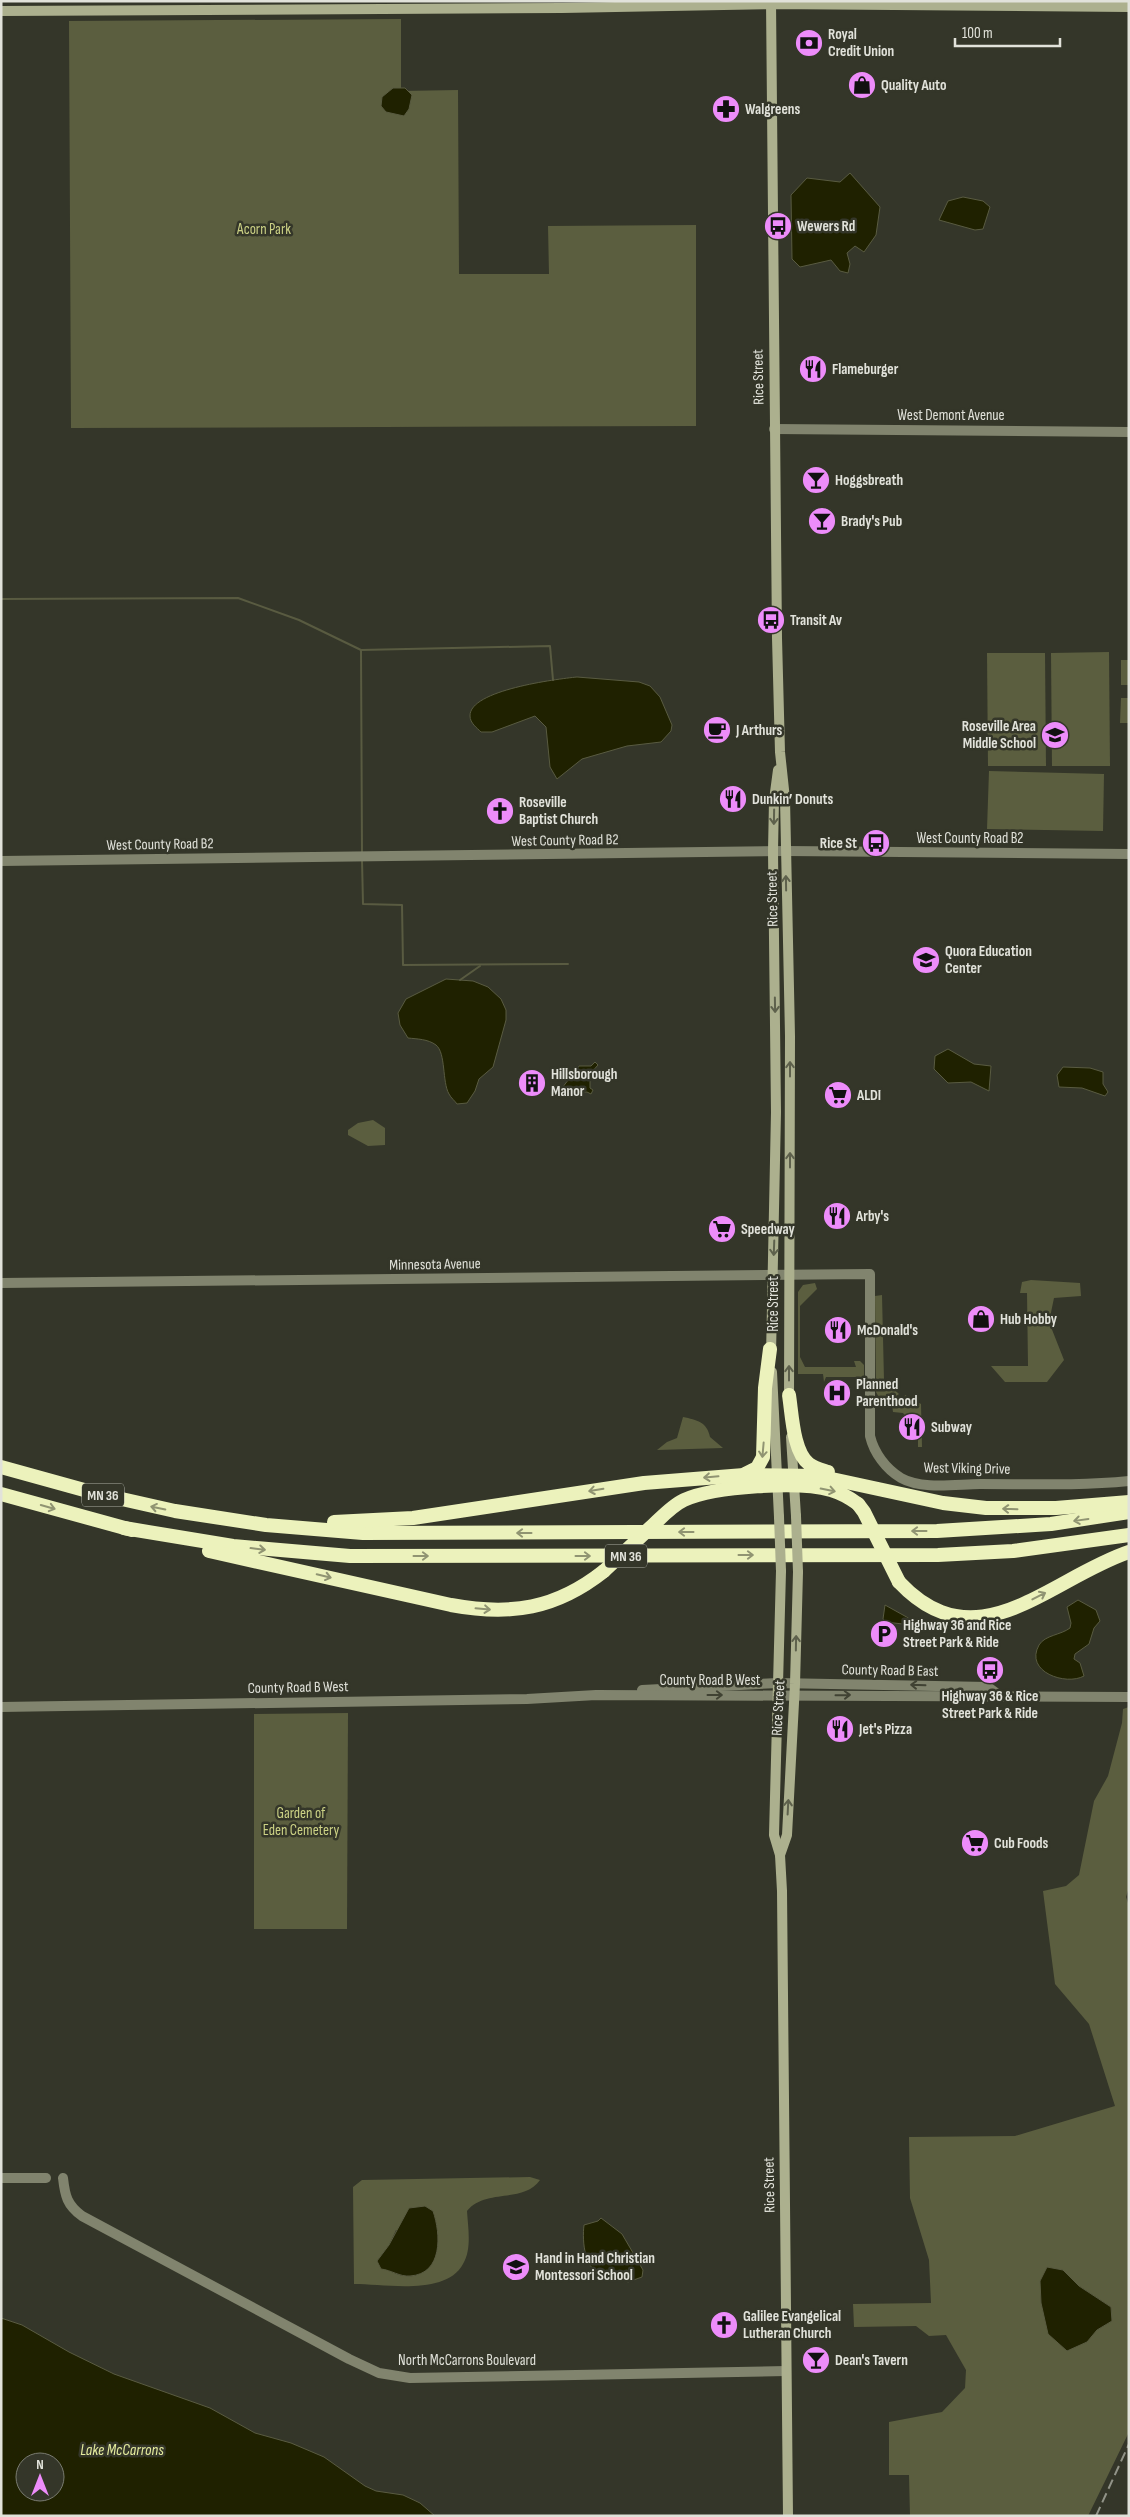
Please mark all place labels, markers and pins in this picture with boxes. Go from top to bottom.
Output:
place label: Royal Credit Union [828,25,894,61]
bank icon: Royal Credit Union [794,28,824,58]
shop icon: Quality Auto [847,70,877,100]
place label: Quality Auto [881,76,947,95]
pharmacy icon: Walgreens [711,94,741,124]
place label: Walgreens [745,100,800,119]
bus stop icon: Wewers Rd [763,211,793,241]
place label: Wewers Rd [797,217,855,236]
restaurant icon: Flameburger [798,354,828,384]
place label: Flameburger [832,360,899,379]
bar icon: Hoggsbreath [801,465,831,495]
place label: Hoggsbreath [835,471,903,490]
bar icon: Brady's Pub [807,506,837,536]
place label: Brady's Pub [841,512,902,531]
bus stop icon: Transit Av [756,605,786,635]
place label: Transit Av [790,611,843,630]
cafe icon: J Arthurs [702,715,732,745]
place label: Roseville Area Middle School [962,717,1036,753]
school or university icon: Roseville Area Middle School [1040,720,1070,750]
place label: J Arthurs [735,721,783,740]
restaurant icon: Dunkin’ Donuts [718,784,748,814]
place label: Dunkin’ Donuts [752,790,833,809]
place label: Roseville Baptist Church [519,793,598,829]
church icon: Roseville Baptist Church [485,796,515,826]
bus stop icon: Rice St [861,828,891,858]
place label: Rice St [820,834,857,853]
place label: Quora Education Center [945,942,1032,978]
school or university icon: Quora Education Center [911,945,941,975]
place label: Hillsborough Manor [551,1065,618,1101]
building icon: Hillsborough Manor [517,1068,547,1098]
supermarket icon: ALDI [823,1080,853,1110]
place label: ALDI [856,1086,881,1105]
restaurant icon: Arby's [822,1201,852,1231]
place label: Arby's [855,1207,889,1226]
supermarket icon: Speedway [707,1214,737,1244]
place label: Speedway [741,1220,796,1239]
shop icon: Hub Hobby [966,1304,996,1334]
place label: Hub Hobby [1000,1310,1058,1329]
restaurant icon: McDonald's [823,1315,853,1345]
place label: McDonald's [857,1321,918,1340]
place label: Planned Parenthood [856,1375,918,1411]
hospital icon: Planned Parenthood [822,1378,852,1408]
restaurant icon: Subway [897,1412,927,1442]
place label: Subway [931,1418,973,1437]
place label: Highway 36 and Rice Street Park & Ride [903,1616,1011,1652]
parking icon: Highway 36 and Rice Street Park & Ride [869,1619,899,1649]
bus stop icon: Highway 36 & Rice Street Park & Ride [975,1655,1005,1685]
place label: Highway 36 & Rice Street Park & Ride [941,1687,1039,1723]
restaurant icon: Jet's Pizza [825,1714,855,1744]
place label: Jet's Pizza [858,1720,912,1739]
supermarket icon: Cub Foods [960,1828,990,1858]
place label: Cub Foods [994,1834,1049,1853]
place label: Hand in Hand Christian Montessori School [535,2249,655,2285]
school or university icon: Hand in Hand Christian Montessori School [501,2252,531,2282]
place label: Galilee Evangelical Lutheran Church [743,2307,841,2343]
church icon: Galilee Evangelical Lutheran Church [709,2310,739,2340]
bar icon: Dean's Tavern [801,2345,831,2375]
place label: Dean's Tavern [835,2351,908,2370]

